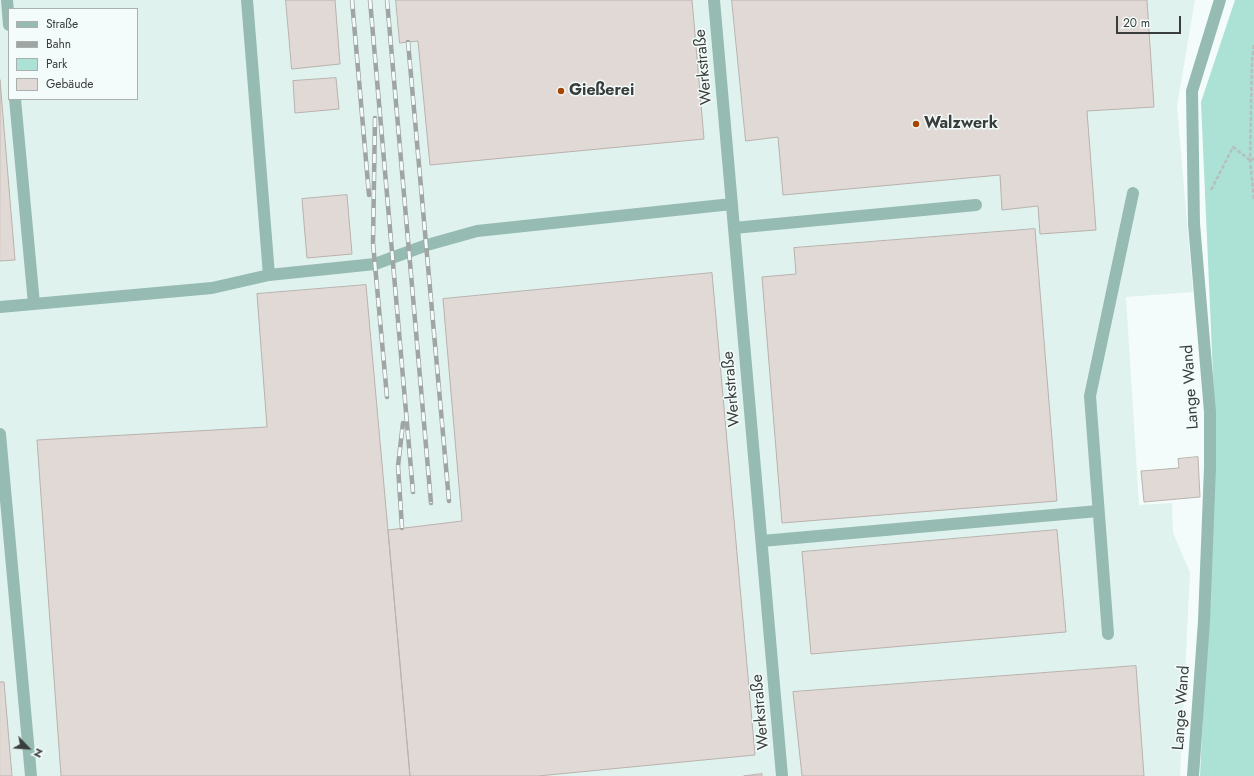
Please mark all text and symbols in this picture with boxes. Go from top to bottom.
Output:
legend [8,8,138,100]
scale bar [1118,8,1183,34]
text: 20 m [1123,14,1150,32]
text: Straße [46,15,78,33]
street label: Werkstraße [691,28,717,106]
text: Bahn [46,35,71,53]
text: Park [46,55,67,73]
text: Gebäude [46,75,93,93]
place label: Gießerei [569,81,634,101]
marker: Gießerei [556,86,566,96]
place label: Walzwerk [924,114,998,134]
marker: Walzwerk [911,119,921,129]
street label: Lange Wand [1178,344,1204,430]
street label: Werkstraße [719,350,745,428]
street label: Lange Wand [1169,665,1195,751]
street label: Werkstraße [748,673,774,751]
north arrow [8,728,48,768]
text: N [30,746,48,760]

